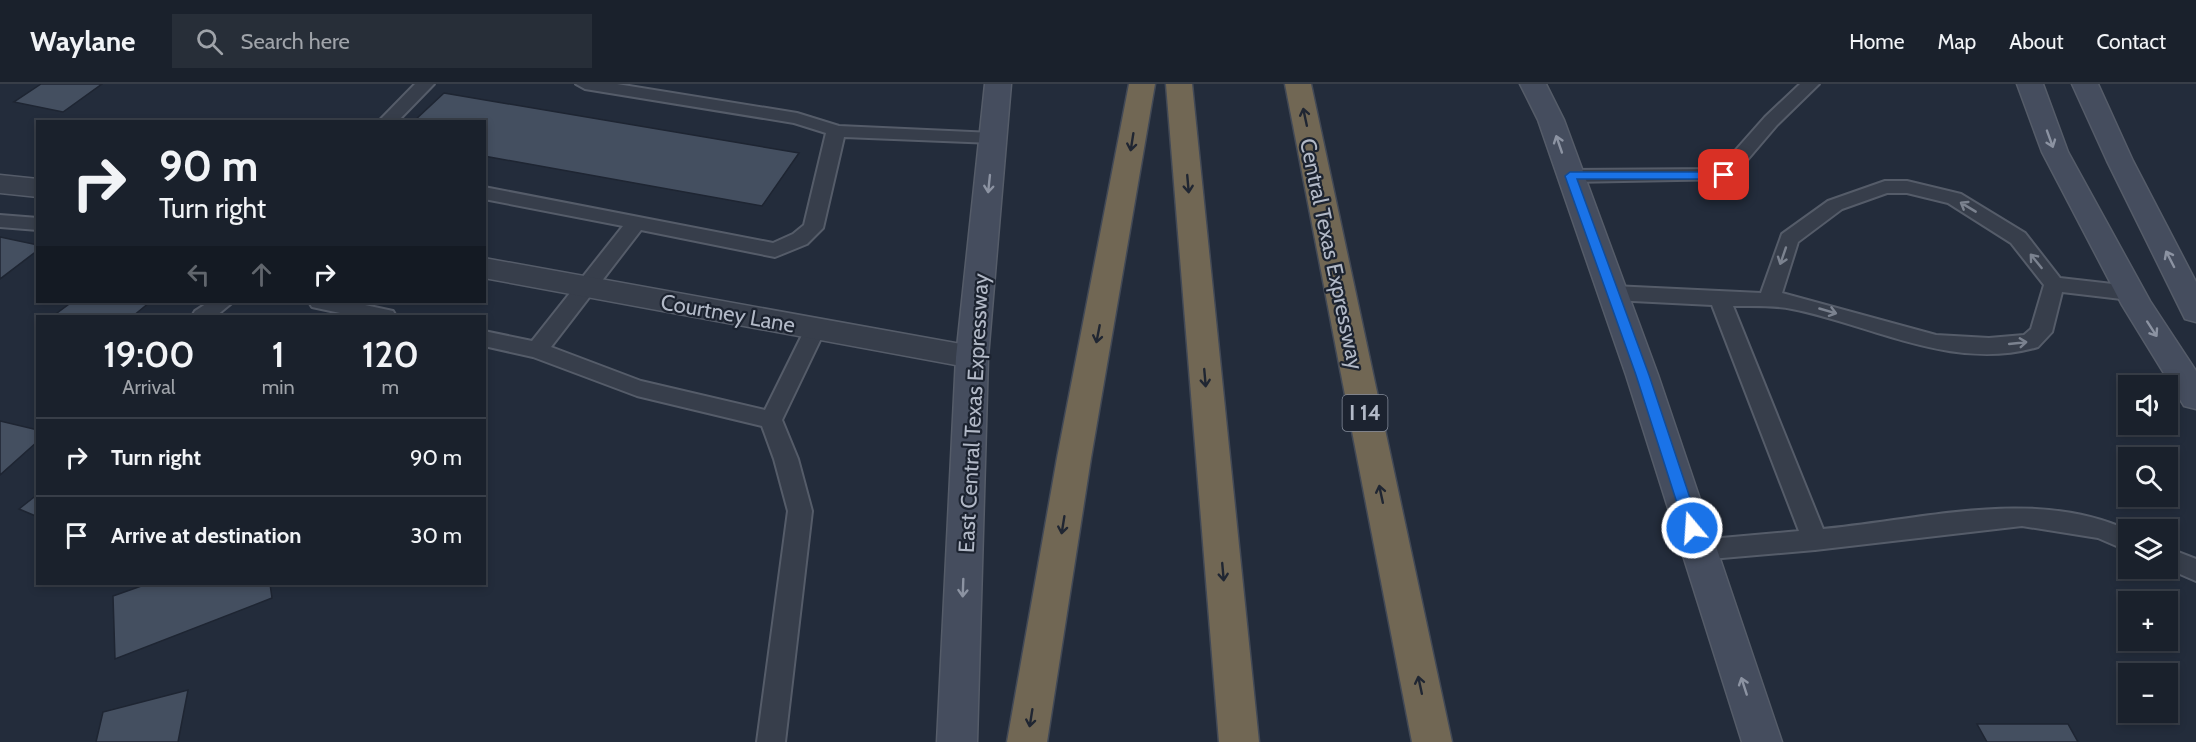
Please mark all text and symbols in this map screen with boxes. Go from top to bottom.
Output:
search box [172,14,592,68]
text: Waylane [30,24,136,58]
icon: search [193,25,226,58]
text: Search here [241,28,350,55]
text: Home [1849,29,1905,54]
text: Map [1938,29,1976,54]
text: About [2009,29,2063,54]
text: Contact [2096,29,2166,54]
one-way arrow [1298,108,1310,127]
one-way arrow [2046,129,2057,148]
one-way arrow [1127,131,1138,151]
one-way arrow [1553,135,1564,154]
street label: Central Texas Expressway [1294,136,1369,372]
text: 90 m [159,140,258,192]
icon: right [60,144,138,222]
pin [1698,149,1749,200]
icon: arrive [1707,158,1740,191]
one-way arrow [983,174,994,193]
one-way arrow [1183,174,1194,194]
text: Turn right [159,192,266,225]
one-way arrow [1960,200,1977,212]
one-way arrow [1776,246,1787,265]
one-way arrow [2163,251,2175,269]
one-way arrow [2029,253,2042,269]
icon: left [182,258,215,291]
icon: ahead [245,258,278,291]
icon: right [308,258,341,291]
street label: East Central Texas Expressway [953,273,994,554]
street label: Courtney Lane [659,288,797,339]
one-way arrow [1818,306,1837,317]
one-way arrow [2146,320,2158,337]
one-way arrow [1092,323,1103,343]
text: 19:00 [103,332,195,376]
text: 1 [272,332,285,376]
text: 120 [362,332,419,376]
one-way arrow [2008,337,2028,348]
one-way arrow [1200,368,1211,388]
text: Arrival [122,375,175,399]
text: min [262,375,295,399]
text: m [382,375,399,399]
map controls [2118,375,2178,723]
button: sound [2118,375,2178,435]
road number: I 14 [1342,395,1388,431]
icon: right [60,441,93,474]
text: Turn right [111,444,201,471]
text: 90 m [410,444,462,471]
button: search [2118,447,2178,507]
one-way arrow [1375,484,1386,504]
position arrow [1660,496,1724,560]
one-way arrow [1057,515,1068,535]
icon: arrive [60,519,93,552]
button: layers [2118,519,2178,579]
text: Arrive at destination [111,522,301,549]
text: 30 m [410,522,462,549]
one-way arrow [1218,562,1229,582]
one-way arrow [958,578,969,598]
button: + [2118,591,2178,651]
button: − [2118,663,2178,723]
one-way arrow [1414,675,1425,695]
one-way arrow [1738,677,1749,696]
one-way arrow [1025,707,1036,727]

